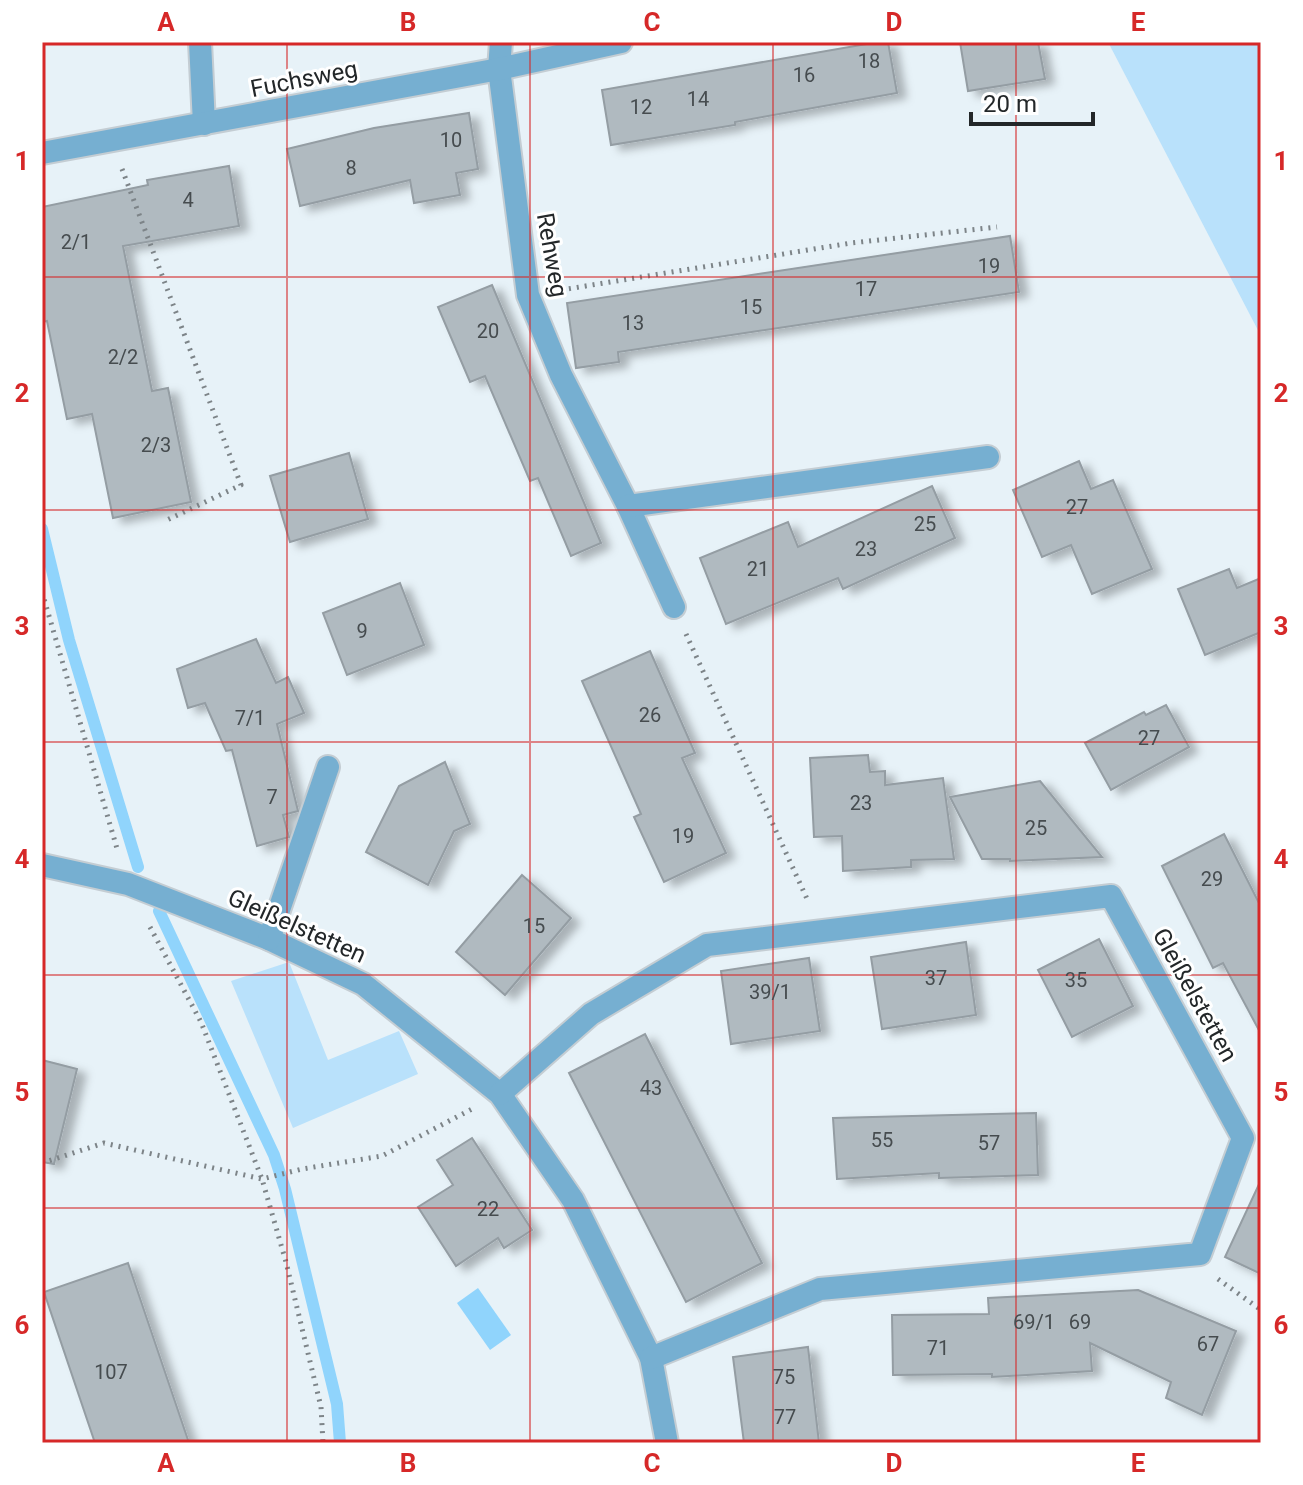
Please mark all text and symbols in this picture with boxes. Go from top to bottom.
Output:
text: A [157,7,175,37]
text: B [400,7,416,37]
text: C [643,7,661,37]
text: D [886,7,902,37]
text: E [1131,7,1146,37]
house number: 18 [858,49,880,73]
street label: Fuchsweg [248,55,360,103]
house number: 16 [793,63,815,87]
scale bar [971,76,1093,126]
house number: 14 [687,87,709,111]
text: 20 m [983,90,1037,118]
house number: 12 [630,95,652,119]
house number: 10 [440,128,462,152]
text: 1 [15,146,29,176]
text: 1 [1274,146,1288,176]
house number: 8 [345,156,357,180]
house number: 4 [182,188,194,212]
street label: Rehweg [531,211,573,299]
house number: 2/1 [61,230,91,254]
house number: 19 [978,254,1000,278]
house number: 17 [855,277,877,301]
house number: 15 [740,295,762,319]
house number: 13 [622,311,644,335]
house number: 20 [477,319,499,343]
house number: 2/2 [108,345,138,369]
text: 2 [15,378,29,408]
text: 2 [1274,378,1288,408]
house number: 2/3 [141,433,171,457]
house number: 27 [1066,495,1088,519]
house number: 25 [914,512,936,536]
house number: 23 [855,537,877,561]
house number: 21 [747,557,769,581]
text: 3 [15,611,29,641]
text: 3 [1274,611,1288,641]
house number: 9 [356,619,368,643]
house number: 26 [639,703,661,727]
house number: 7/1 [235,706,265,730]
house number: 27 [1138,726,1160,750]
house number: 7 [266,785,278,809]
house number: 23 [850,791,872,815]
house number: 25 [1025,816,1047,840]
house number: 19 [672,824,694,848]
text: 4 [15,844,30,874]
text: 4 [1274,844,1289,874]
house number: 29 [1201,867,1223,891]
street label: Gleißelstetten [224,883,370,969]
house number: 15 [523,914,545,938]
street label: Gleißelstetten [1147,923,1243,1067]
house number: 37 [925,966,947,990]
house number: 35 [1065,968,1087,992]
house number: 39/1 [749,980,791,1004]
house number: 43 [640,1076,662,1100]
text: 5 [15,1077,29,1107]
text: 5 [1274,1077,1288,1107]
house number: 55 [871,1128,893,1152]
house number: 57 [978,1131,1000,1155]
house number: 22 [477,1197,499,1221]
text: 6 [15,1310,30,1340]
house number: 69/1 [1013,1310,1055,1334]
house number: 69 [1069,1310,1091,1334]
text: 6 [1274,1310,1289,1340]
house number: 67 [1197,1332,1219,1356]
house number: 71 [927,1336,949,1360]
house number: 107 [94,1360,128,1384]
house number: 75 [773,1365,795,1389]
house number: 77 [774,1405,796,1429]
text: A [157,1448,175,1478]
text: B [400,1448,416,1478]
text: C [643,1448,661,1478]
text: D [886,1448,902,1478]
text: E [1131,1448,1146,1478]

